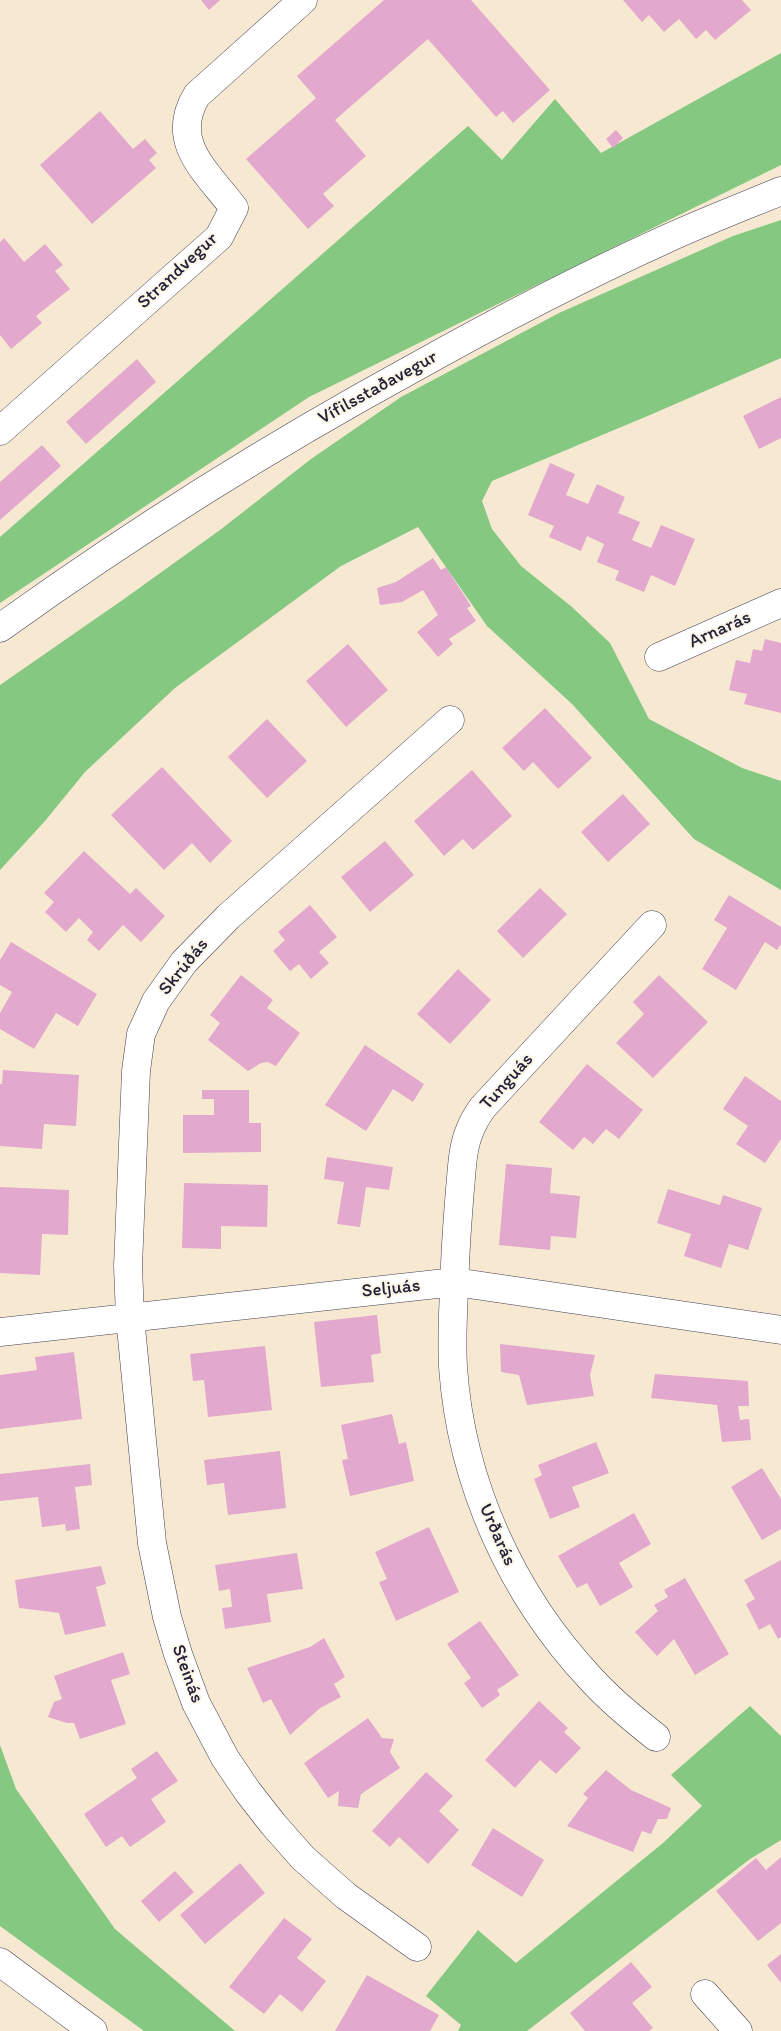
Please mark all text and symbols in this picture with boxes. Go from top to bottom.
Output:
street label: Strandvegur [133,228,223,314]
street label: Vífilsstaðavegur [314,346,442,430]
street label: Arnarás [685,606,755,654]
street label: Skrúðás [154,934,214,1000]
street label: Tunguás [475,1049,539,1115]
street label: Seljuás [361,1275,421,1303]
street label: Urðarás [473,1500,521,1570]
street label: Steinás [166,1642,208,1706]

